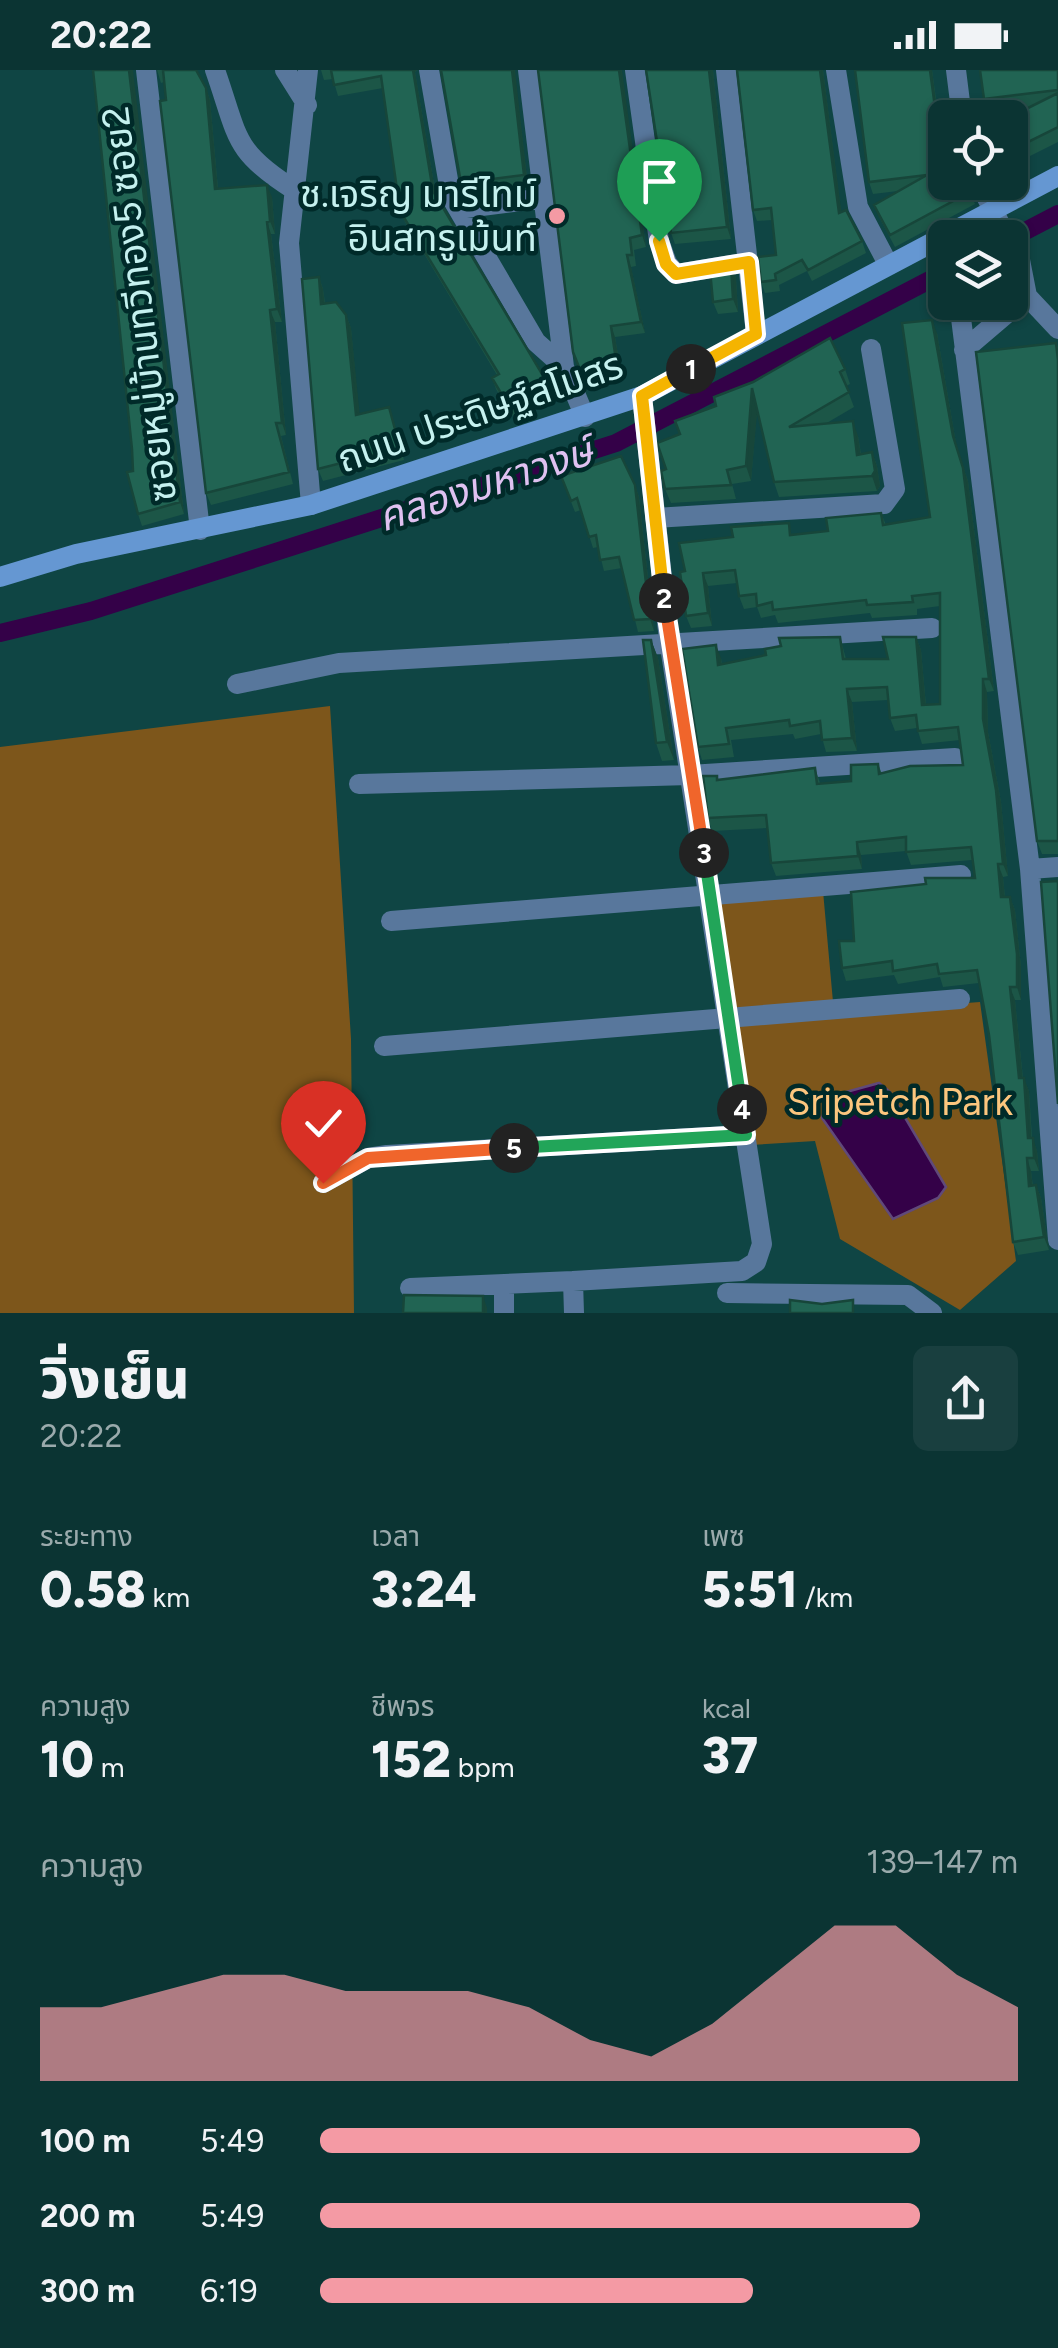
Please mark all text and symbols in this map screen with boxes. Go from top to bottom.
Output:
text: 20:22 [50,12,152,58]
map controls [928,100,1028,320]
button: locate [928,100,1028,200]
street label: ซอยหมู่บ้านทวีทอง5 ซอย2 [92,104,186,504]
pin [617,139,702,242]
icon: arrive [632,154,687,209]
place label: ช.เจริญ มารีไทม์ อินสทรูเม้นท์ [300,171,537,261]
marker: ช.เจริญ มารีไทม์ อินสทรูเม้นท์ [546,205,568,227]
button: layers [928,220,1028,320]
street label: ถนน ประดิษฐ์สโมสร [331,342,629,482]
pin: 1 [666,344,716,394]
text: 1 [685,352,697,386]
water label: คลองมหาวงษ์ [372,425,605,541]
pin: 2 [639,573,689,623]
text: 2 [656,581,672,615]
pin: 3 [679,828,729,878]
text: 3 [696,836,712,870]
park label: Sripetch Park [787,1079,1014,1125]
pin [281,1081,366,1184]
pin: 4 [717,1084,767,1134]
text: 4 [733,1092,751,1126]
icon: check [296,1096,351,1151]
pin: 5 [489,1123,539,1173]
text: 5 [506,1131,522,1165]
text: วิ่งเย็น [40,1346,190,1412]
button: share [913,1346,1018,1451]
text: 20:22 [40,1417,122,1455]
text: ระยะทาง [40,1519,133,1553]
text: เวลา [371,1519,420,1553]
text: เพซ [702,1519,745,1553]
text: 0.58 [40,1559,146,1620]
text: 3:24 [371,1559,477,1620]
text: 5:51 [702,1559,798,1620]
text: km [146,1580,190,1614]
text: /km [798,1580,853,1614]
text: ความสูง [40,1689,131,1723]
text: ชีพจร [371,1689,434,1723]
text: kcal [702,1691,751,1725]
text: 37 [702,1725,758,1786]
text: 10 [40,1729,94,1790]
text: 152 [371,1729,451,1790]
text: m [94,1750,125,1784]
text: bpm [451,1750,515,1784]
text: 139–147 m [866,1843,1018,1881]
text: ความสูง [40,1847,144,1885]
text: 100 m [40,2122,131,2160]
text: 5:49 [200,2122,264,2160]
text: 200 m [40,2197,136,2235]
text: 5:49 [200,2197,264,2235]
text: 300 m [40,2272,135,2310]
text: 6:19 [200,2272,258,2310]

